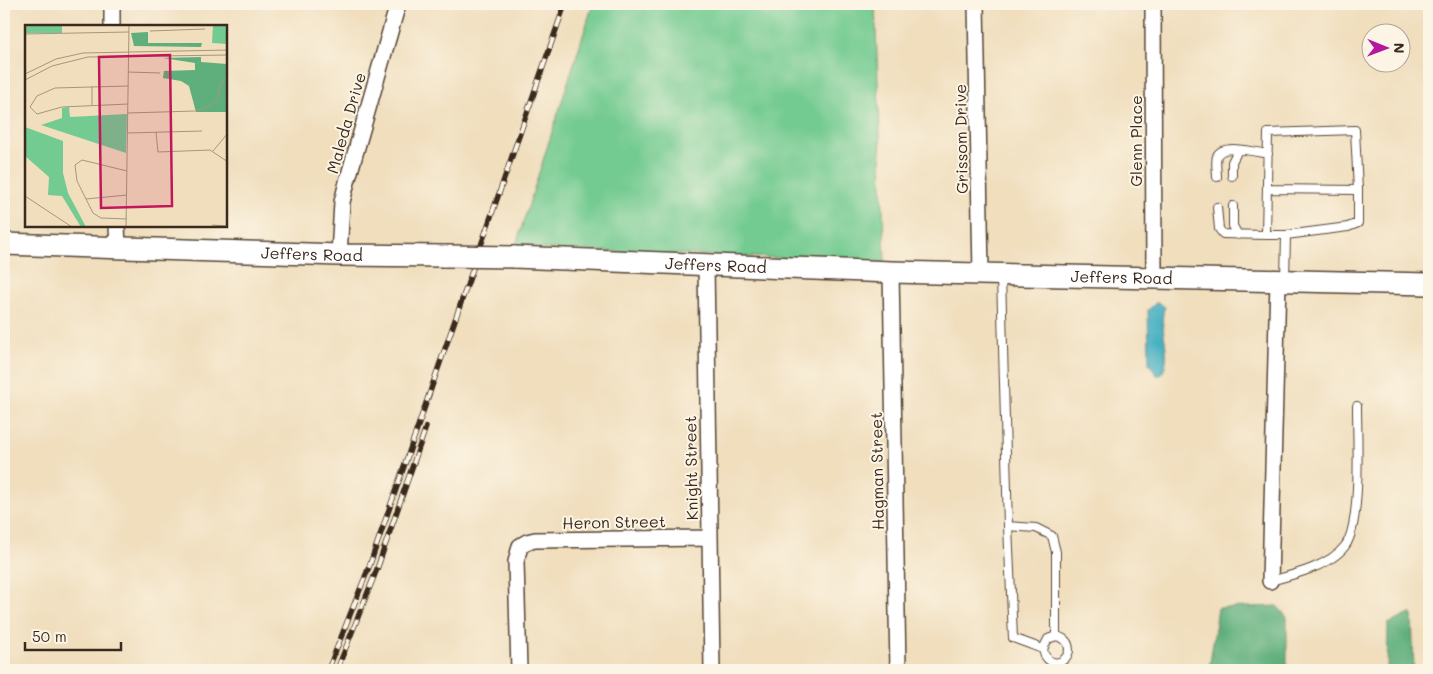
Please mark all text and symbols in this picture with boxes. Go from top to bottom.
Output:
north arrow [1360,22,1410,72]
inset map [25,25,228,228]
text: N [1390,43,1409,54]
street label: Maleda Drive [321,70,370,176]
street label: Grissom Drive [949,84,972,194]
street label: Glenn Place [1125,95,1146,187]
street label: Jeffers Road [261,241,363,265]
street label: Jeffers Road [665,252,767,277]
street label: Jeffers Road [1070,265,1173,288]
street label: Hagman Street [865,412,888,530]
street label: Knight Street [679,415,702,521]
street label: Heron Street [562,510,666,533]
scale bar [25,619,121,651]
text: 50 m [32,626,67,646]

